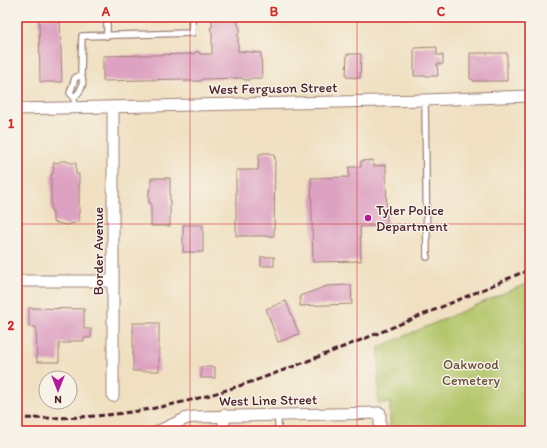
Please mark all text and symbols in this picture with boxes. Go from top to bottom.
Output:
text: A [101,4,111,19]
text: B [270,4,279,19]
text: C [437,4,446,19]
street label: West Ferguson Street [208,79,338,98]
text: 1 [8,116,14,131]
place label: Tyler Police Department [376,202,448,235]
street label: Border Avenue [90,206,107,295]
marker: Tyler Police Department [363,213,373,223]
text: 2 [8,318,15,333]
park label: Oakwood Cemetery [442,356,501,389]
north arrow [38,370,78,410]
street label: West Line Street [219,391,317,410]
text: N [54,393,62,406]

